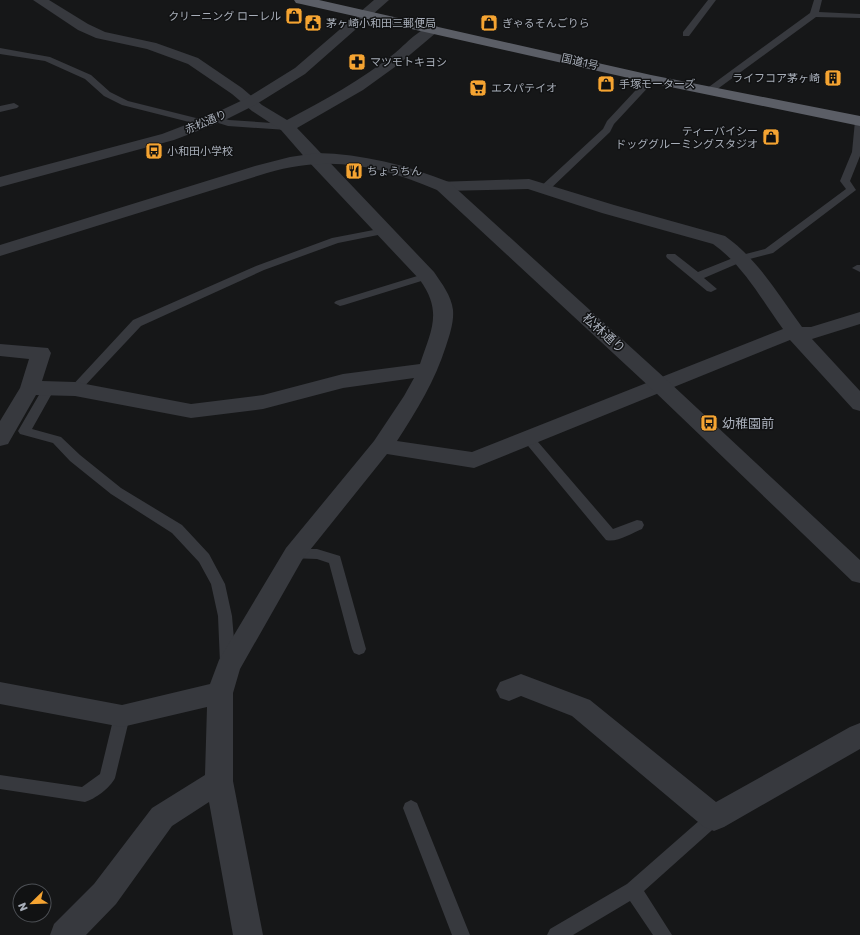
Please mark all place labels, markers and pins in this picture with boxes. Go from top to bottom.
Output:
shop icon: クリーニング ローレル [284,6,304,26]
place label: クリーニング ローレル [168,10,281,23]
public building icon: 茅ヶ崎小和田三郵便局 [303,13,323,33]
shop icon: ぎゃるそんごりら [479,13,499,33]
place label: 茅ヶ崎小和田三郵便局 [326,17,436,30]
place label: ぎゃるそんごりら [502,17,590,30]
pharmacy icon: マツモトキヨシ [347,52,367,72]
place label: マツモトキヨシ [370,56,447,69]
building icon: ライフコア茅ヶ崎 [823,68,843,88]
place label: ライフコア茅ヶ崎 [732,72,820,85]
shop icon: 手塚モーターズ [596,74,616,94]
supermarket icon: エスパテイオ [468,78,488,98]
place label: 手塚モーターズ [619,78,695,91]
place label: エスパテイオ [491,82,557,95]
place label: ティーバイシー ドッググルーミングスタジオ [615,125,758,151]
shop icon: ティーバイシー ドッググルーミングスタジオ [761,127,781,147]
bus stop icon: 小和田小学校 [144,141,164,161]
place label: 小和田小学校 [167,145,233,158]
restaurant icon: ちょうちん [344,161,364,181]
place label: ちょうちん [367,165,422,178]
bus stop icon: 幼稚園前 [699,413,719,433]
place label: 幼稚園前 [722,416,774,431]

